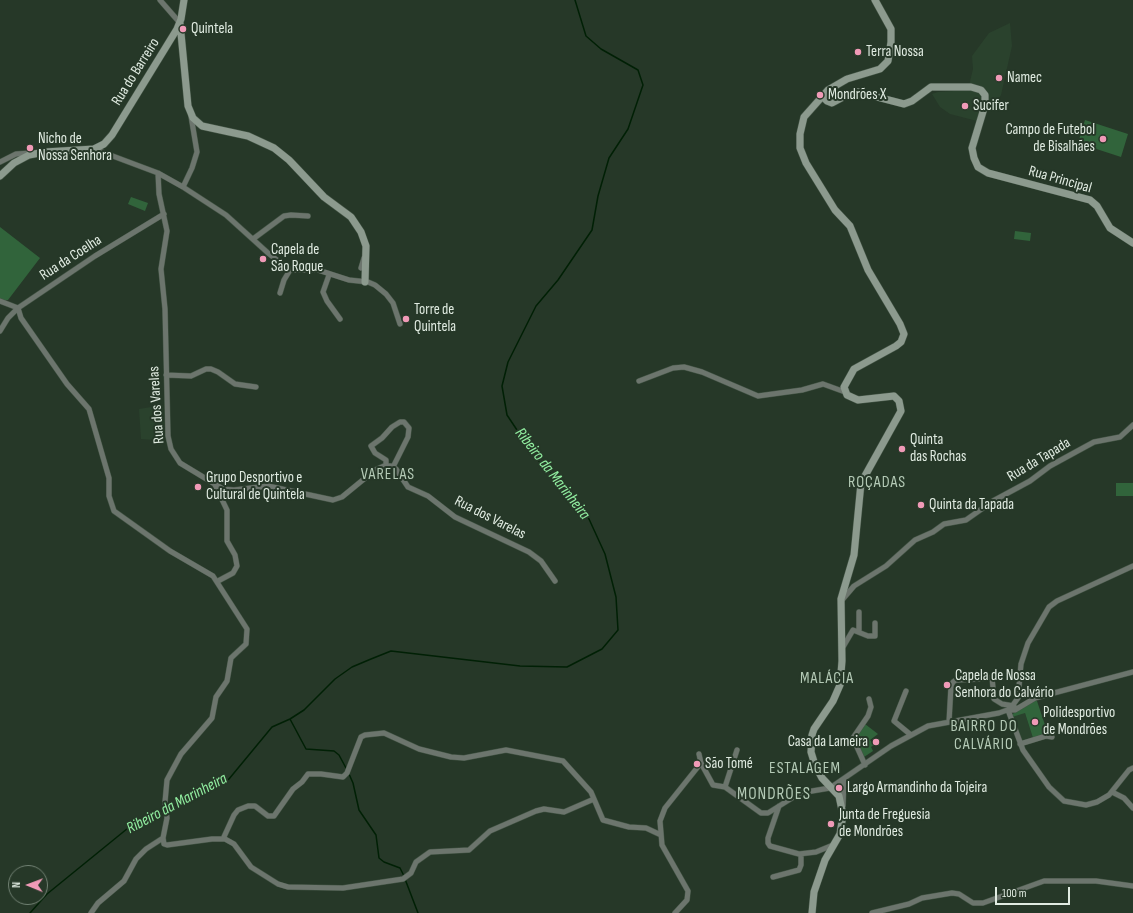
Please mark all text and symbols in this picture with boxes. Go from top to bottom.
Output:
place label: Quintela [191,20,233,38]
marker: Quintela [178,24,188,34]
street label: Rua do Barreiro [108,35,164,109]
place label: Terra Nossa [866,43,924,61]
marker: Terra Nossa [853,47,863,57]
place label: Namec [1007,69,1042,87]
marker: Namec [994,73,1004,83]
place label: Mondrões X [828,86,886,104]
marker: Mondrões X [815,90,825,100]
place label: Sucifer [973,97,1009,115]
marker: Sucifer [960,101,970,111]
place label: Campo de Futebol de Bisalhães [1005,121,1095,156]
place label: Nicho de Nossa Senhora [38,130,112,165]
marker: Campo de Futebol de Bisalhães [1098,134,1108,144]
marker: Nicho de Nossa Senhora [25,143,35,153]
street label: Rua Principal [1026,162,1094,198]
street label: Rua da Coelha [37,231,105,285]
place label: Capela de São Roque [271,241,323,276]
marker: Capela de São Roque [258,254,268,264]
place label: Torre de Quintela [414,301,456,336]
marker: Torre de Quintela [401,314,411,324]
street label: Rua dos Varelas [145,366,169,444]
water label: Ribeiro da Marinheira [510,424,594,524]
place label: Quinta das Rochas [910,431,966,466]
street label: Rua da Tapada [1004,434,1074,486]
marker: Quinta das Rochas [897,444,907,454]
district label: VARELAS [361,465,415,485]
place label: Grupo Desportivo e Cultural de Quintela [206,469,305,504]
district label: ROÇADAS [848,473,906,493]
marker: Grupo Desportivo e Cultural de Quintela [193,482,203,492]
street label: Rua dos Varelas [451,492,529,544]
place label: Quinta da Tapada [929,496,1014,514]
marker: Quinta da Tapada [916,500,926,510]
place label: Capela de Nossa Senhora do Calvário [955,667,1054,702]
district label: MALÁCIA [800,669,854,689]
marker: Capela de Nossa Senhora do Calvário [942,680,952,690]
place label: Polidesportivo de Mondrões [1043,704,1115,739]
district label: BAIRRO DO CALVÁRIO [950,717,1018,755]
marker: Polidesportivo de Mondrões [1030,717,1040,727]
place label: Casa da Lameira [788,733,868,751]
marker: Casa da Lameira [871,737,881,747]
place label: São Tomé [705,755,753,773]
marker: São Tomé [692,759,702,769]
district label: ESTALAGEM [769,759,841,779]
water label: Ribeiro da Marinheira [123,769,231,839]
place label: Largo Armandinho da Tojeira [847,779,987,797]
marker: Largo Armandinho da Tojeira [834,783,844,793]
district label: MONDRÕES [737,785,811,805]
place label: Junta de Freguesia de Mondrões [839,806,930,841]
marker: Junta de Freguesia de Mondrões [826,819,836,829]
north arrow [8,865,48,905]
scale bar [997,879,1072,905]
text: N [10,882,23,888]
text: 100 m [1002,886,1027,901]

